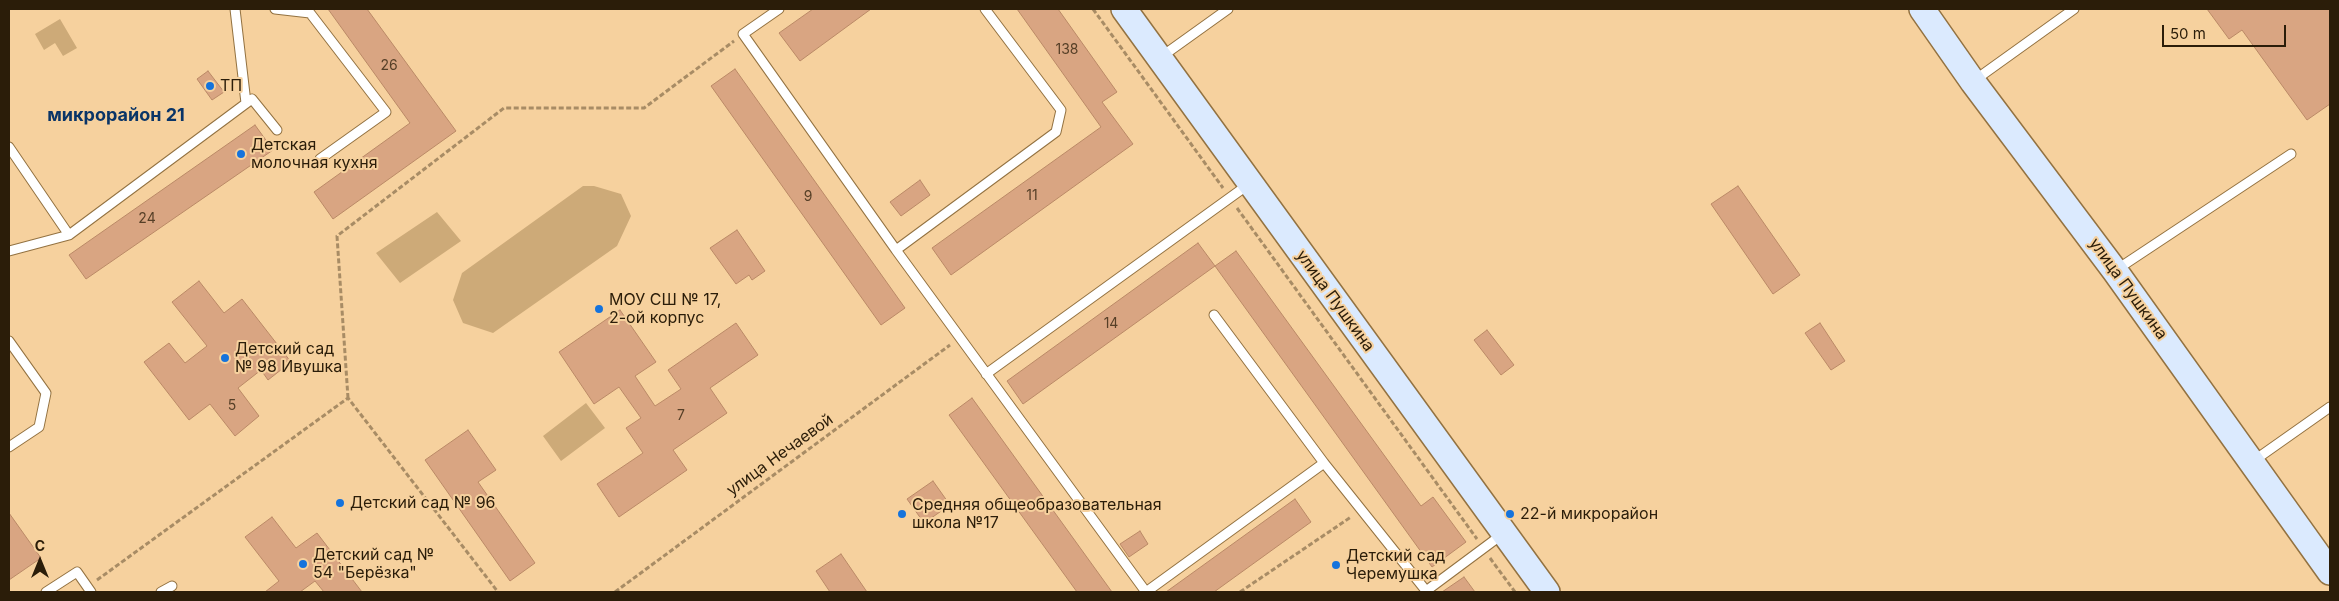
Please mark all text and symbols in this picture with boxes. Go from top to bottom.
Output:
scale bar [2164,15,2288,47]
text: 50 m [2170,24,2206,43]
house number: 138 [1055,42,1079,58]
house number: 26 [380,58,398,74]
place label: ТП [220,76,242,96]
marker: ТП [204,80,216,92]
district label: микрорайон 21 [47,105,185,127]
place label: Детская молочная кухня [251,135,378,173]
marker: Детская молочная кухня [235,148,247,160]
house number: 11 [1026,188,1038,204]
house number: 9 [804,189,812,205]
house number: 24 [138,211,156,227]
street label: улица Пушкина [2085,235,2171,343]
street label: улица Пушкина [1292,247,1378,355]
place label: МОУ СШ № 17, 2-ой корпус [609,290,721,328]
marker: МОУ СШ № 17, 2-ой корпус [593,303,605,315]
house number: 14 [1104,316,1118,332]
place label: Детский сад № 98 Ивушка [235,339,342,377]
marker: Детский сад № 98 Ивушка [219,352,231,364]
house number: 5 [228,398,236,414]
house number: 7 [677,408,685,424]
street label: улица Нечаевой [723,410,837,500]
place label: Детский сад № 96 [350,493,496,513]
place label: Средняя общеобразовательная школа №17 [912,495,1162,533]
marker: Детский сад № 96 [334,497,346,509]
place label: 22-й микрорайон [1520,504,1658,524]
marker: Средняя общеобразовательная школа №17 [896,508,908,520]
marker: 22-й микрорайон [1504,508,1516,520]
north arrow [15,536,65,586]
text: С [35,537,45,554]
place label: Детский сад № 54 "Берёзка" [313,545,434,583]
place label: Детский сад Черемушка [1346,546,1445,584]
marker: Детский сад № 54 "Берёзка" [297,558,309,570]
marker: Детский сад Черемушка [1330,559,1342,571]

